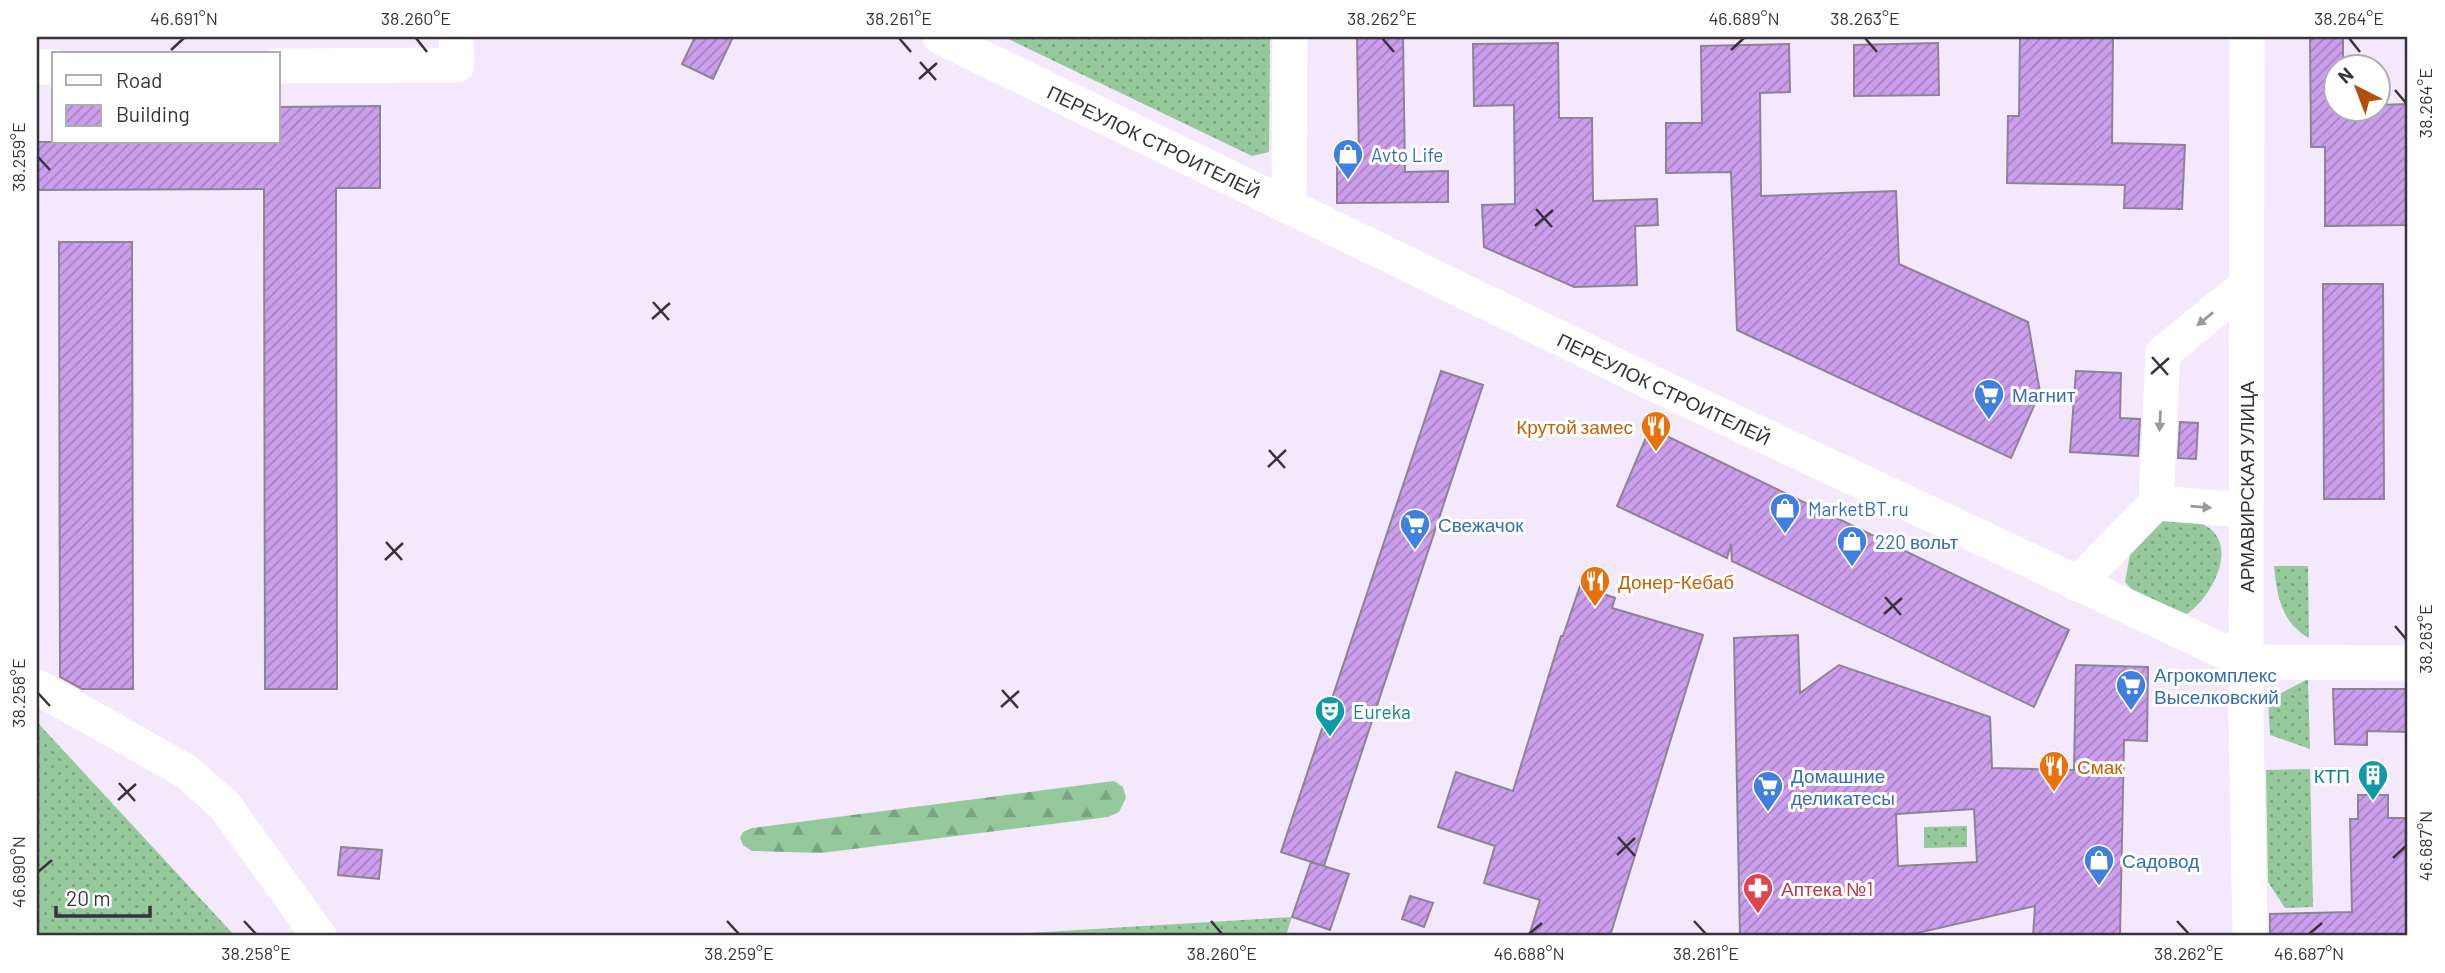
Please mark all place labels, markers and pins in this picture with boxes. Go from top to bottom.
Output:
shop icon: Avto Life [1331,137,1365,181]
place label: Avto Life [1371,143,1443,166]
supermarket icon: Магнит [1972,377,2006,421]
place label: Магнит [2012,383,2076,406]
restaurant icon: Крутой замес [1639,409,1673,453]
place label: Крутой замес [1516,415,1633,438]
shop icon: MarketBT.ru [1768,491,1802,535]
place label: MarketBT.ru [1808,497,1909,520]
supermarket icon: Свежачок [1398,507,1432,551]
place label: Свежачок [1438,513,1524,536]
shop icon: 220 вольт [1835,524,1869,568]
place label: 220 вольт [1875,530,1958,553]
restaurant icon: Донер-Кебаб [1578,564,1612,608]
place label: Донер-Кебаб [1618,570,1734,593]
place label: Агрокомплекс Выселковский [2154,663,2279,708]
supermarket icon: Агрокомплекс Выселковский [2114,668,2148,712]
theatre icon: Eureka [1313,694,1347,738]
place label: Eureka [1353,700,1411,723]
restaurant icon: Смак [2037,749,2071,793]
place label: Смак [2077,755,2123,778]
building icon: КТП [2356,758,2390,802]
place label: Домашние деликатесы [1791,764,1895,809]
place label: КТП [2314,764,2350,787]
supermarket icon: Домашние деликатесы [1751,769,1785,813]
shop icon: Садовод [2082,843,2116,887]
place label: Садовод [2122,849,2199,872]
pharmacy icon: Аптека №1 [1741,871,1775,915]
place label: Аптека №1 [1781,877,1873,900]

